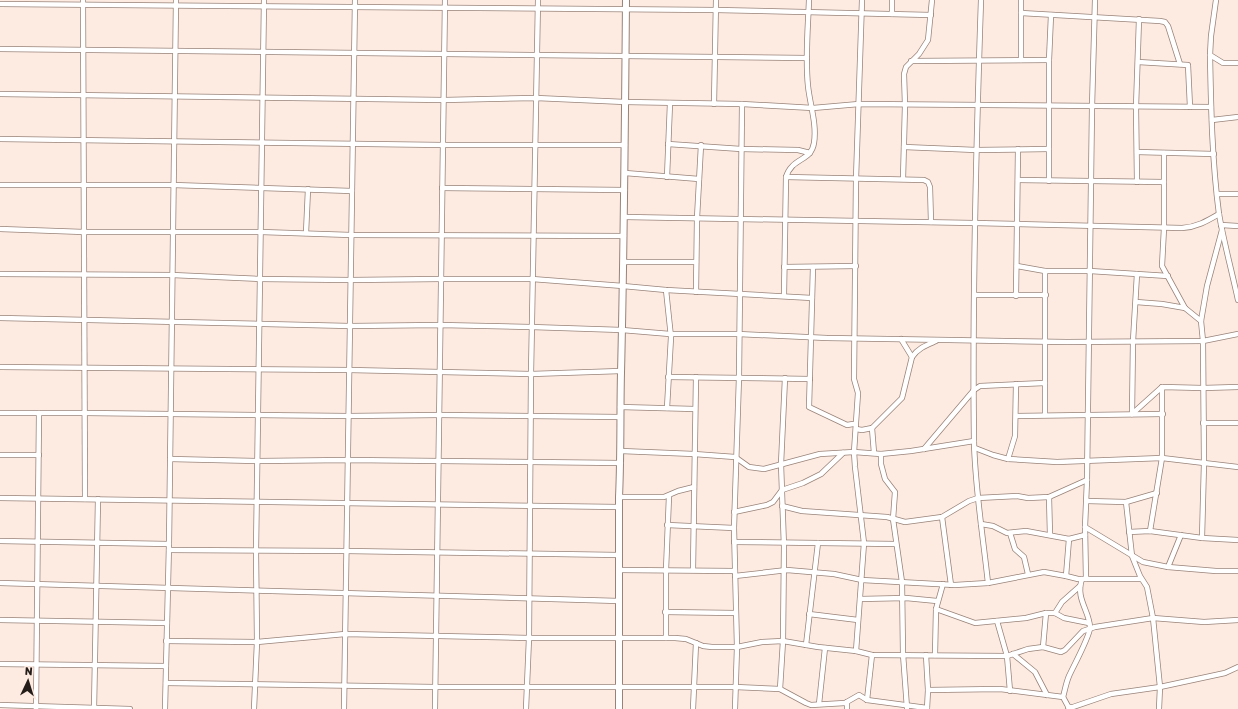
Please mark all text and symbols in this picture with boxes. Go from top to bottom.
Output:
north arrow [8,661,48,701]
text: N [24,665,33,678]

